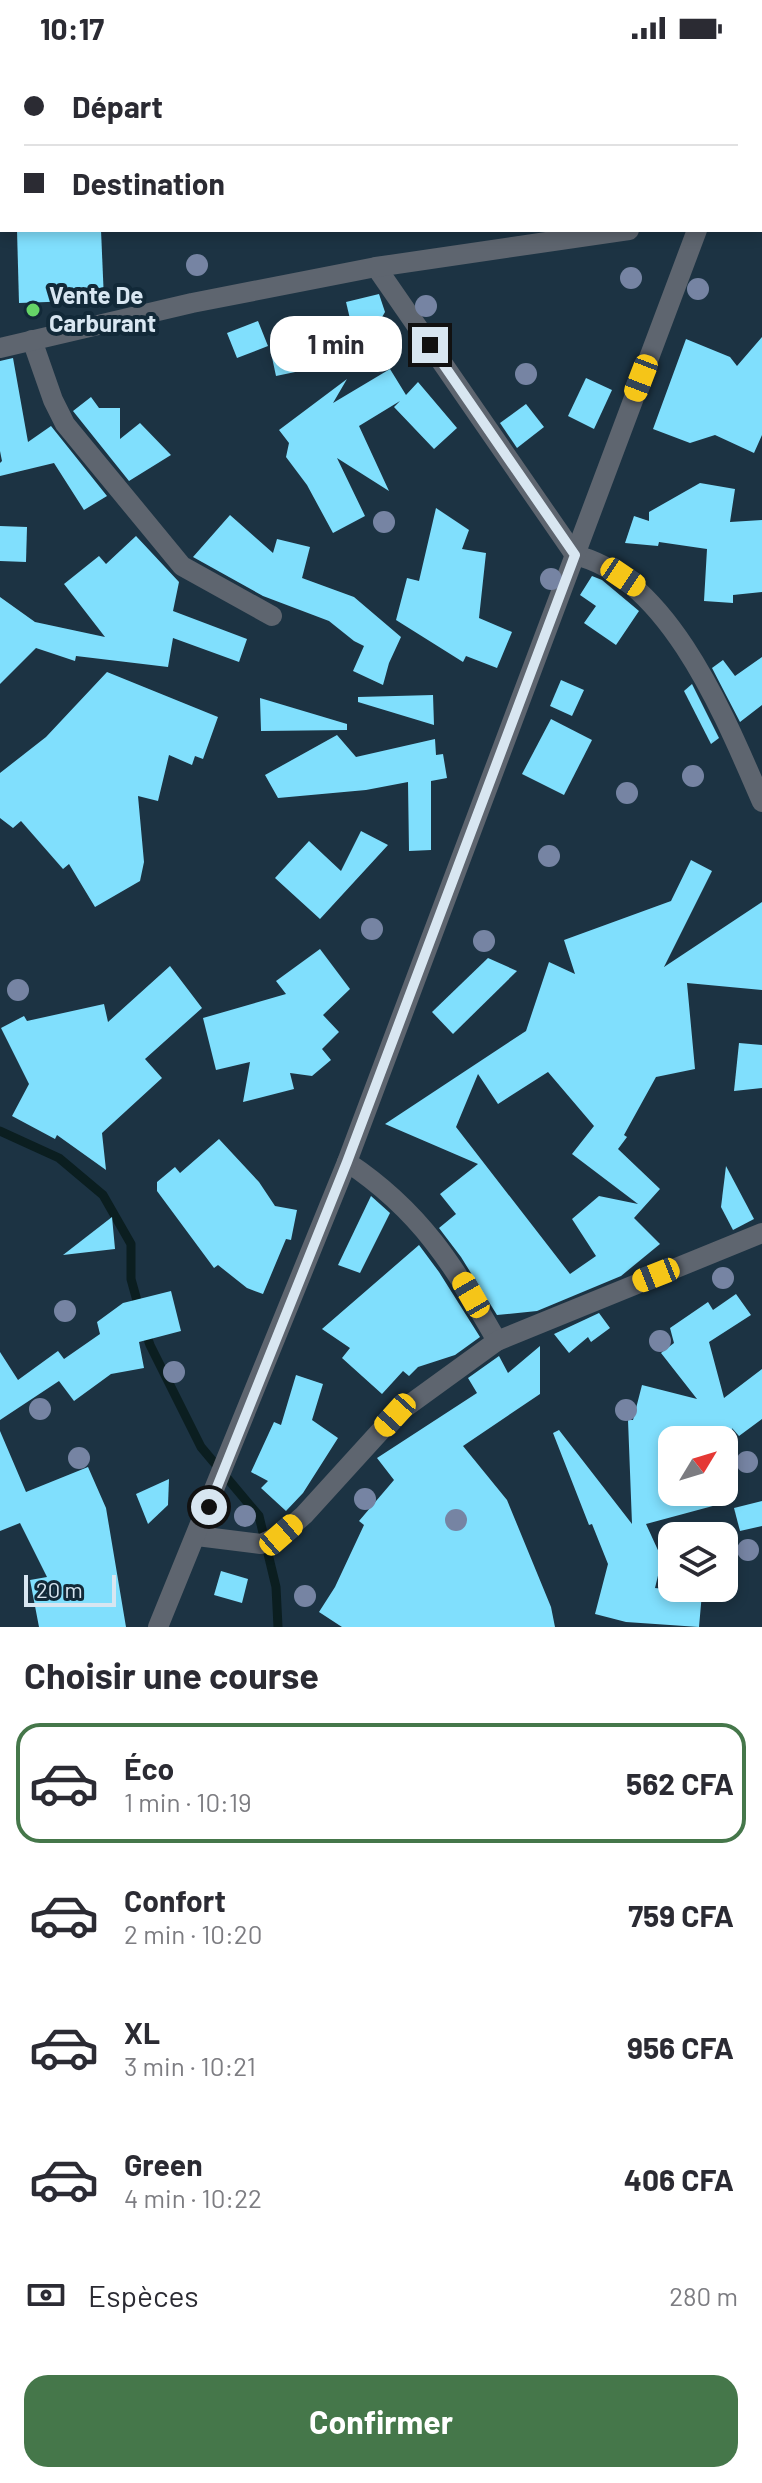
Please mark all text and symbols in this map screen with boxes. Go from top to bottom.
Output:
text: 10:17 [40,10,104,46]
text: Départ [72,88,163,124]
text: Destination [72,165,225,201]
place label: Vente De Carburant [49,280,156,337]
marker: Vente De Carburant [24,301,42,319]
callout: 1 min [270,317,402,373]
route end [412,327,448,363]
text: 1 min [308,328,364,359]
car [621,351,661,405]
car [596,554,650,600]
car [629,1255,683,1295]
car [449,1268,493,1322]
car [370,1389,420,1441]
north arrow [658,1426,738,1506]
map controls [658,1426,738,1602]
route start [191,1489,227,1525]
car [255,1510,307,1560]
button: layers [658,1522,738,1602]
scale bar [24,1571,116,1607]
text: 20 m [36,1576,83,1602]
text: Choisir une course [24,1653,319,1696]
icon: car [28,1747,100,1819]
text: Éco [124,1750,174,1786]
text: 562 CFA [626,1765,734,1801]
text: 1 min · 10:19 [124,1786,252,1817]
icon: car [28,1879,100,1951]
text: Confort [124,1882,226,1918]
text: 759 CFA [628,1897,734,1933]
text: 2 min · 10:20 [124,1918,262,1949]
icon: car [28,2011,100,2083]
text: XL [124,2014,160,2050]
text: 956 CFA [627,2029,734,2065]
text: 3 min · 10:21 [124,2050,256,2081]
icon: car [28,2143,100,2215]
text: Green [124,2146,203,2182]
text: 406 CFA [624,2161,734,2197]
text: 4 min · 10:22 [124,2182,262,2213]
icon: cash [24,2273,68,2317]
text: Espèces [88,2277,199,2313]
text: 280 m [669,2280,738,2311]
button: Confirmer [24,2375,738,2467]

